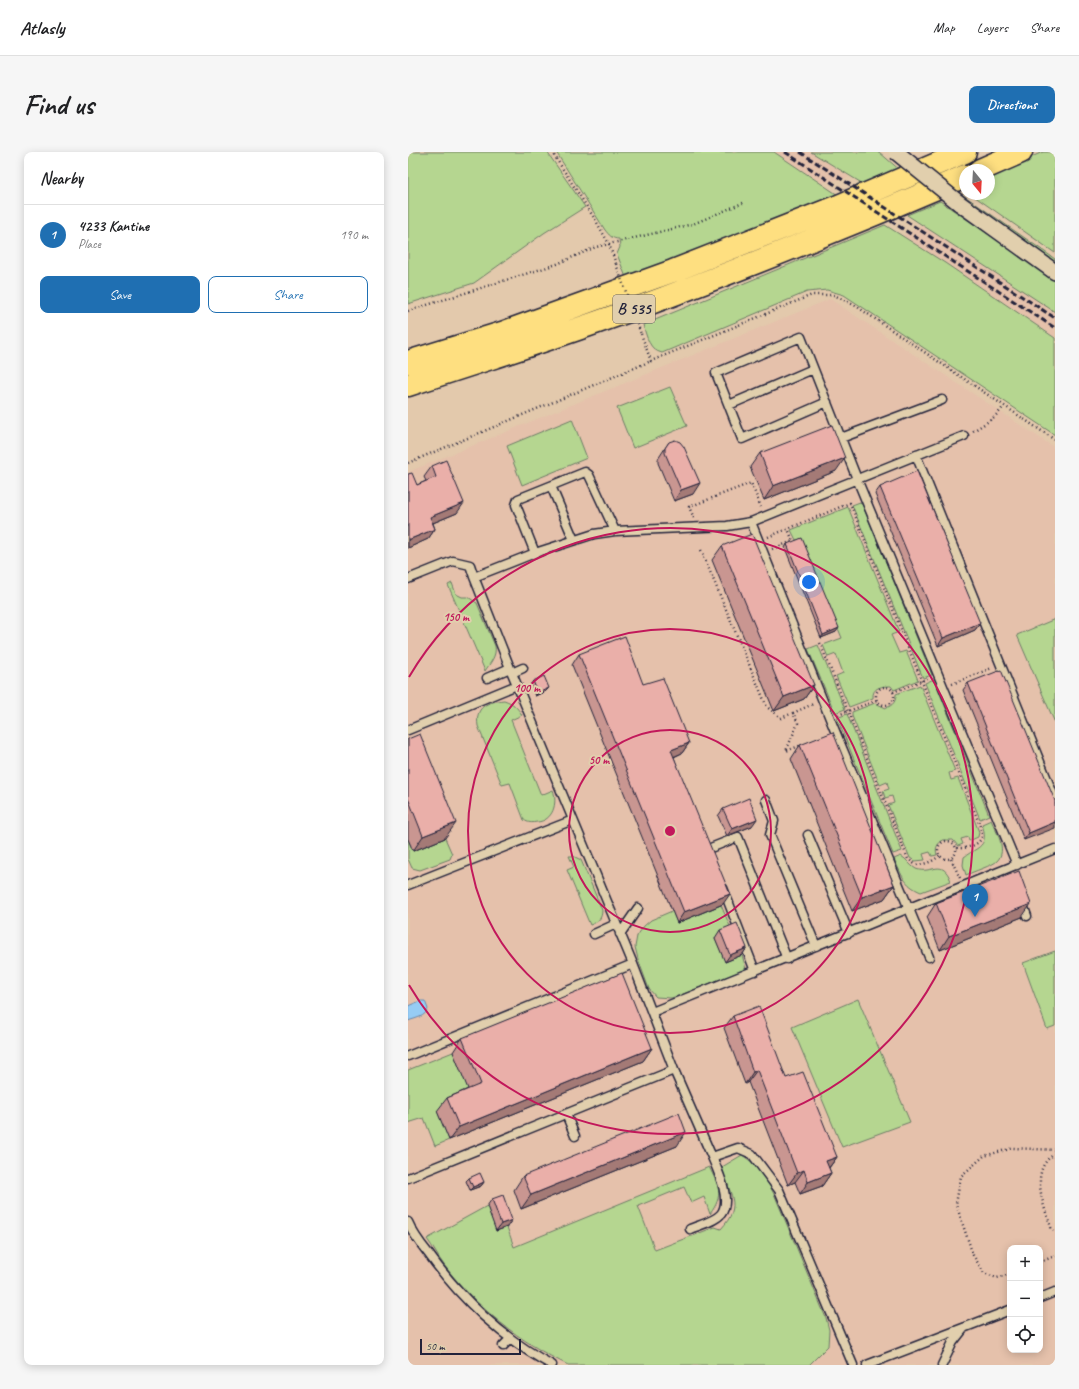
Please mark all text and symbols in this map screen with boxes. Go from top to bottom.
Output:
text: Atlasly [20,16,64,40]
text: Map [933,19,955,36]
text: Layers [977,19,1008,36]
text: Share [1030,19,1059,36]
button: Directions [969,86,1055,123]
text: Find us [24,87,94,122]
north arrow [959,164,995,200]
text: Nearby [40,168,83,189]
text: 4233 Kantine [78,217,149,236]
text: 1 [50,227,56,243]
text: 190 m [340,227,368,243]
text: Place [78,236,101,252]
button: Save [40,276,200,313]
button: Share [208,276,368,313]
road number: B 535 [613,295,655,323]
your location [799,572,819,592]
text: 150 m [443,609,470,625]
text: 100 m [514,680,541,696]
text: 50 m [589,752,610,768]
centre of rings [663,824,677,838]
pin: 1 [962,884,988,917]
map controls [1007,1245,1043,1353]
button: + [1007,1245,1043,1281]
button: − [1007,1281,1043,1317]
button: locate [1007,1317,1043,1353]
scale bar [420,1337,521,1356]
text: 50 m [426,1339,445,1353]

